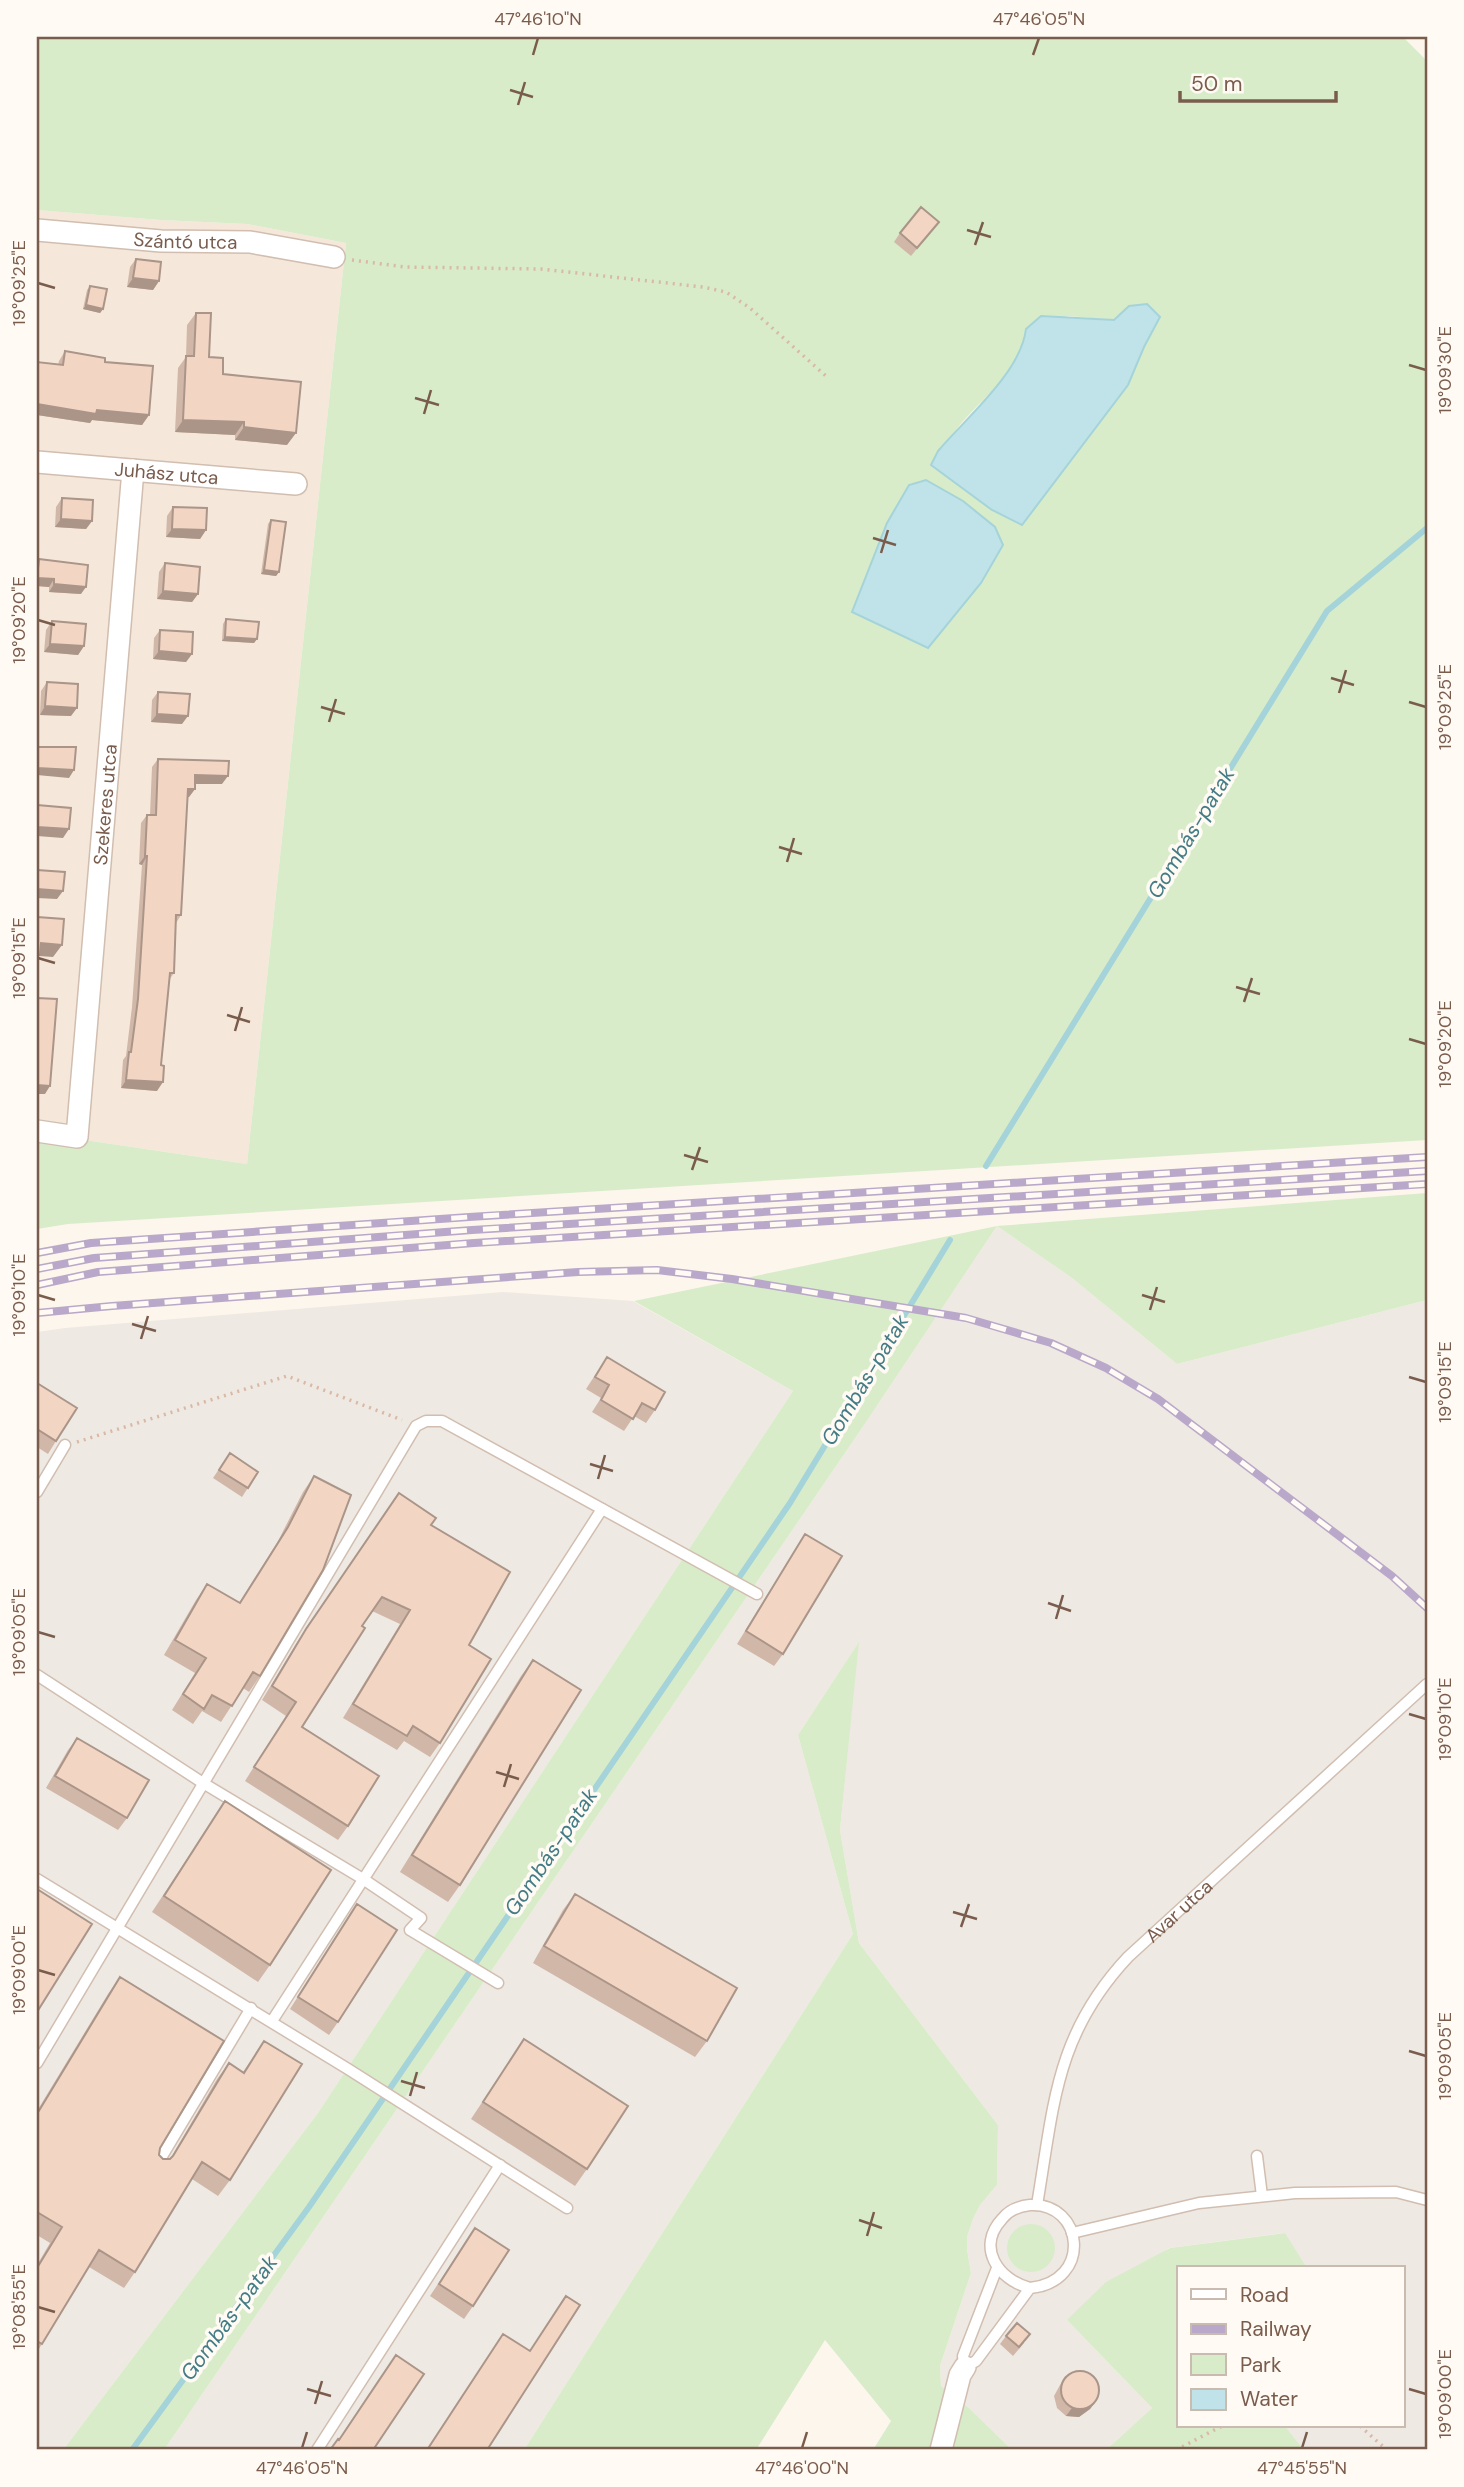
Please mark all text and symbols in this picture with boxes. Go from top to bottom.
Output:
text: 47°46'10"N [494,7,582,31]
text: 47°46'05"N [993,7,1085,31]
scale bar [1180,60,1336,104]
text: 50 m [1191,70,1242,98]
street label: Szántó utca [133,226,238,254]
text: 19°09'25"E [7,240,31,326]
text: 19°09'30"E [1433,326,1457,414]
street label: Juhász utca [114,456,220,490]
text: 19°09'20"E [7,576,31,664]
text: 19°09'25"E [1433,664,1457,750]
street label: Szekeres utca [87,743,122,866]
water label: Gombás-patak [1141,762,1241,904]
text: 19°09'15"E [7,917,31,999]
text: 19°09'20"E [1433,1000,1457,1088]
text: 19°09'10"E [7,1254,31,1336]
water label: Gombás-patak [815,1309,915,1451]
text: 19°09'15"E [1433,1341,1457,1423]
text: 19°09'05"E [7,1588,31,1676]
text: 19°09'10"E [1433,1678,1457,1760]
water label: Gombás-patak [498,1783,604,1921]
street label: Avar utca [1140,1874,1218,1948]
text: 19°09'00"E [7,1925,31,2015]
text: 19°09'05"E [1433,2012,1457,2100]
water label: Gombás-patak [174,2250,284,2386]
text: 19°08'55"E [7,2264,31,2350]
legend [1177,2266,1404,2428]
text: Road [1240,2281,1289,2309]
text: Railway [1240,2315,1312,2343]
text: 19°09'00"E [1433,2349,1457,2439]
text: Park [1240,2351,1282,2379]
text: Water [1240,2385,1298,2413]
text: 47°46'05"N [256,2456,348,2480]
text: 47°46'00"N [755,2456,849,2480]
text: 47°45'55"N [1257,2456,1347,2480]

